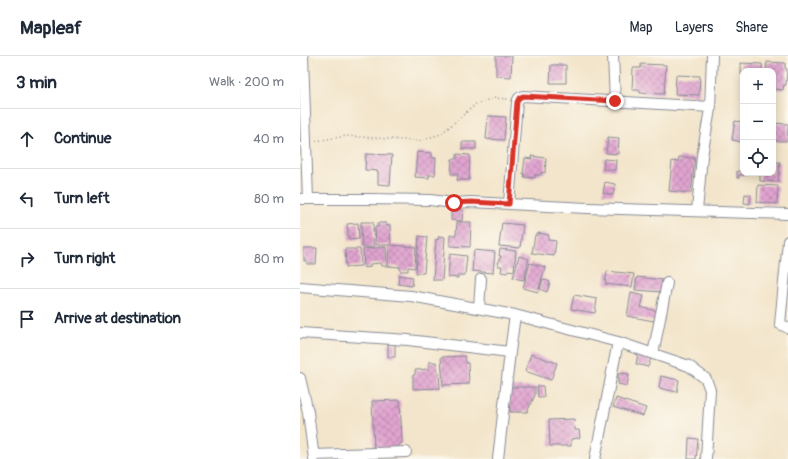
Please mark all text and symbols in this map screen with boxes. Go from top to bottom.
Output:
text: Mapleaf [20,16,82,40]
text: Map [630,19,653,36]
text: Layers [675,19,713,36]
text: Share [735,19,768,36]
map controls [740,68,776,176]
button: + [740,68,776,104]
text: 3 min [16,72,57,93]
text: Walk · 200 m [209,74,284,90]
route end [606,92,624,110]
button: − [740,104,776,140]
icon: ahead [16,128,38,150]
text: Continue [54,129,112,148]
text: 40 m [253,131,284,147]
button: locate [740,140,776,176]
icon: left [16,188,38,210]
text: Turn left [54,189,110,208]
text: 80 m [254,191,284,207]
route start [445,194,463,212]
icon: right [16,248,38,270]
text: Turn right [54,249,115,268]
text: 80 m [254,251,284,267]
icon: arrive [16,308,38,330]
text: Arrive at destination [54,309,181,328]

